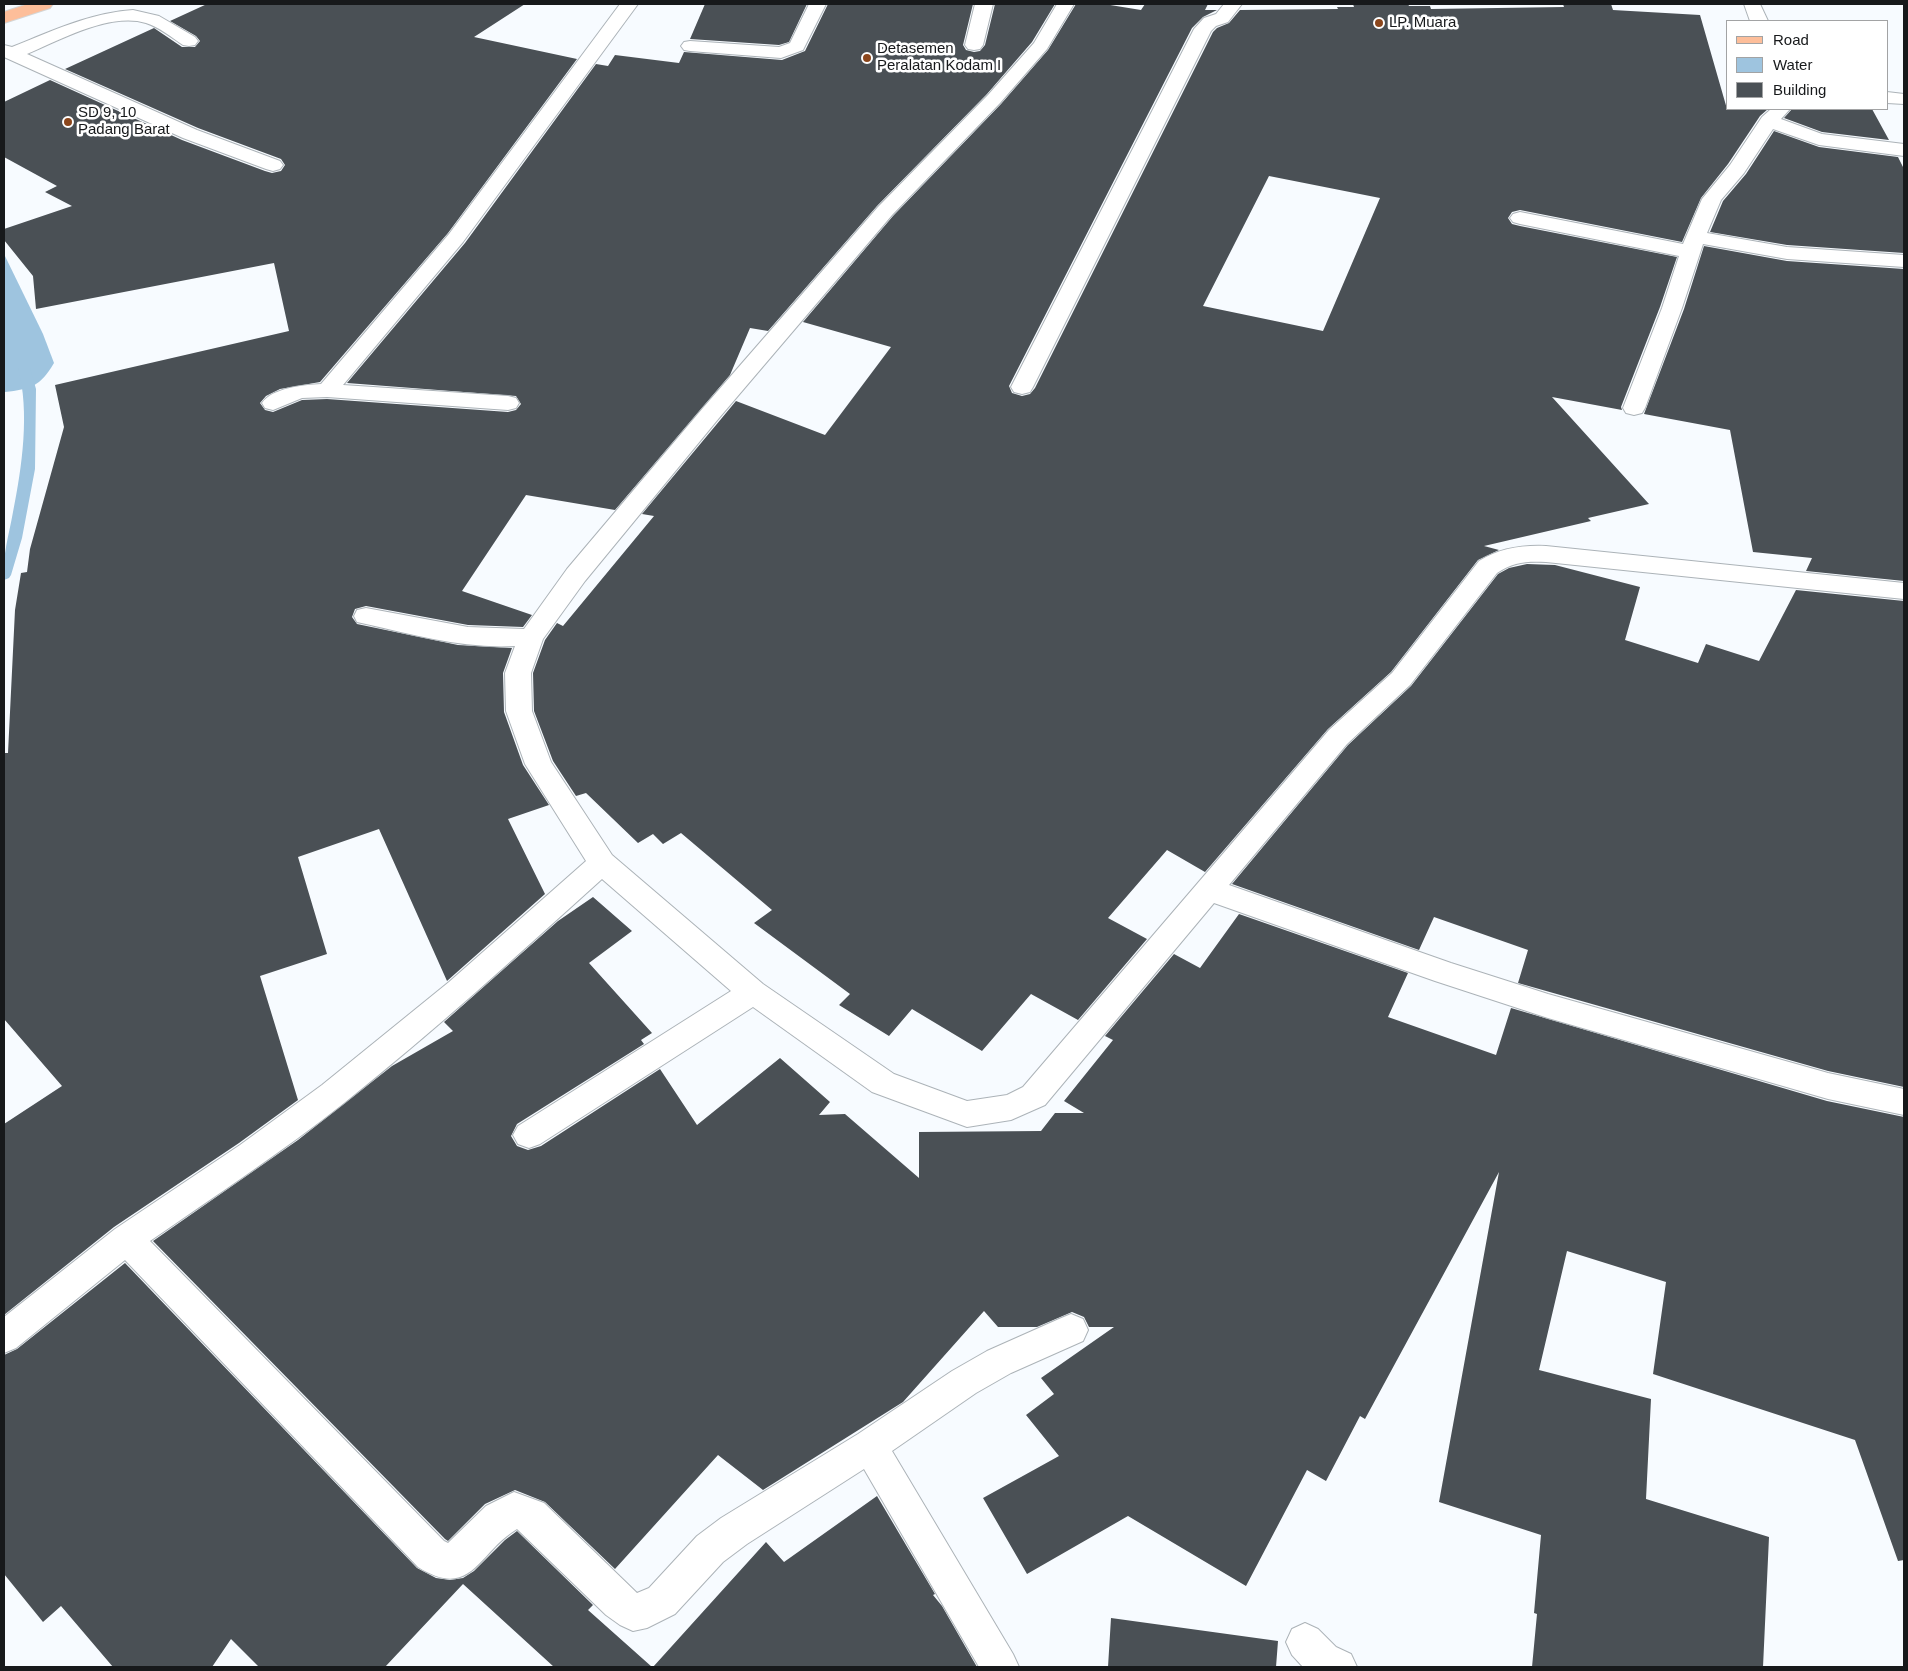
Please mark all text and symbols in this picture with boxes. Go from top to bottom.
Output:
place label: LP. Muara [1389,14,1456,32]
marker: LP. Muara [1373,17,1385,29]
legend [1726,20,1888,110]
text: Road [1773,31,1809,48]
place label: Detasemen Peralatan Kodam I [877,40,1001,75]
marker: Detasemen Peralatan Kodam I [861,52,873,64]
text: Water [1773,56,1812,73]
text: Building [1773,81,1826,98]
place label: SD 9, 10 Padang Barat [78,104,170,139]
marker: SD 9, 10 Padang Barat [62,116,74,128]

